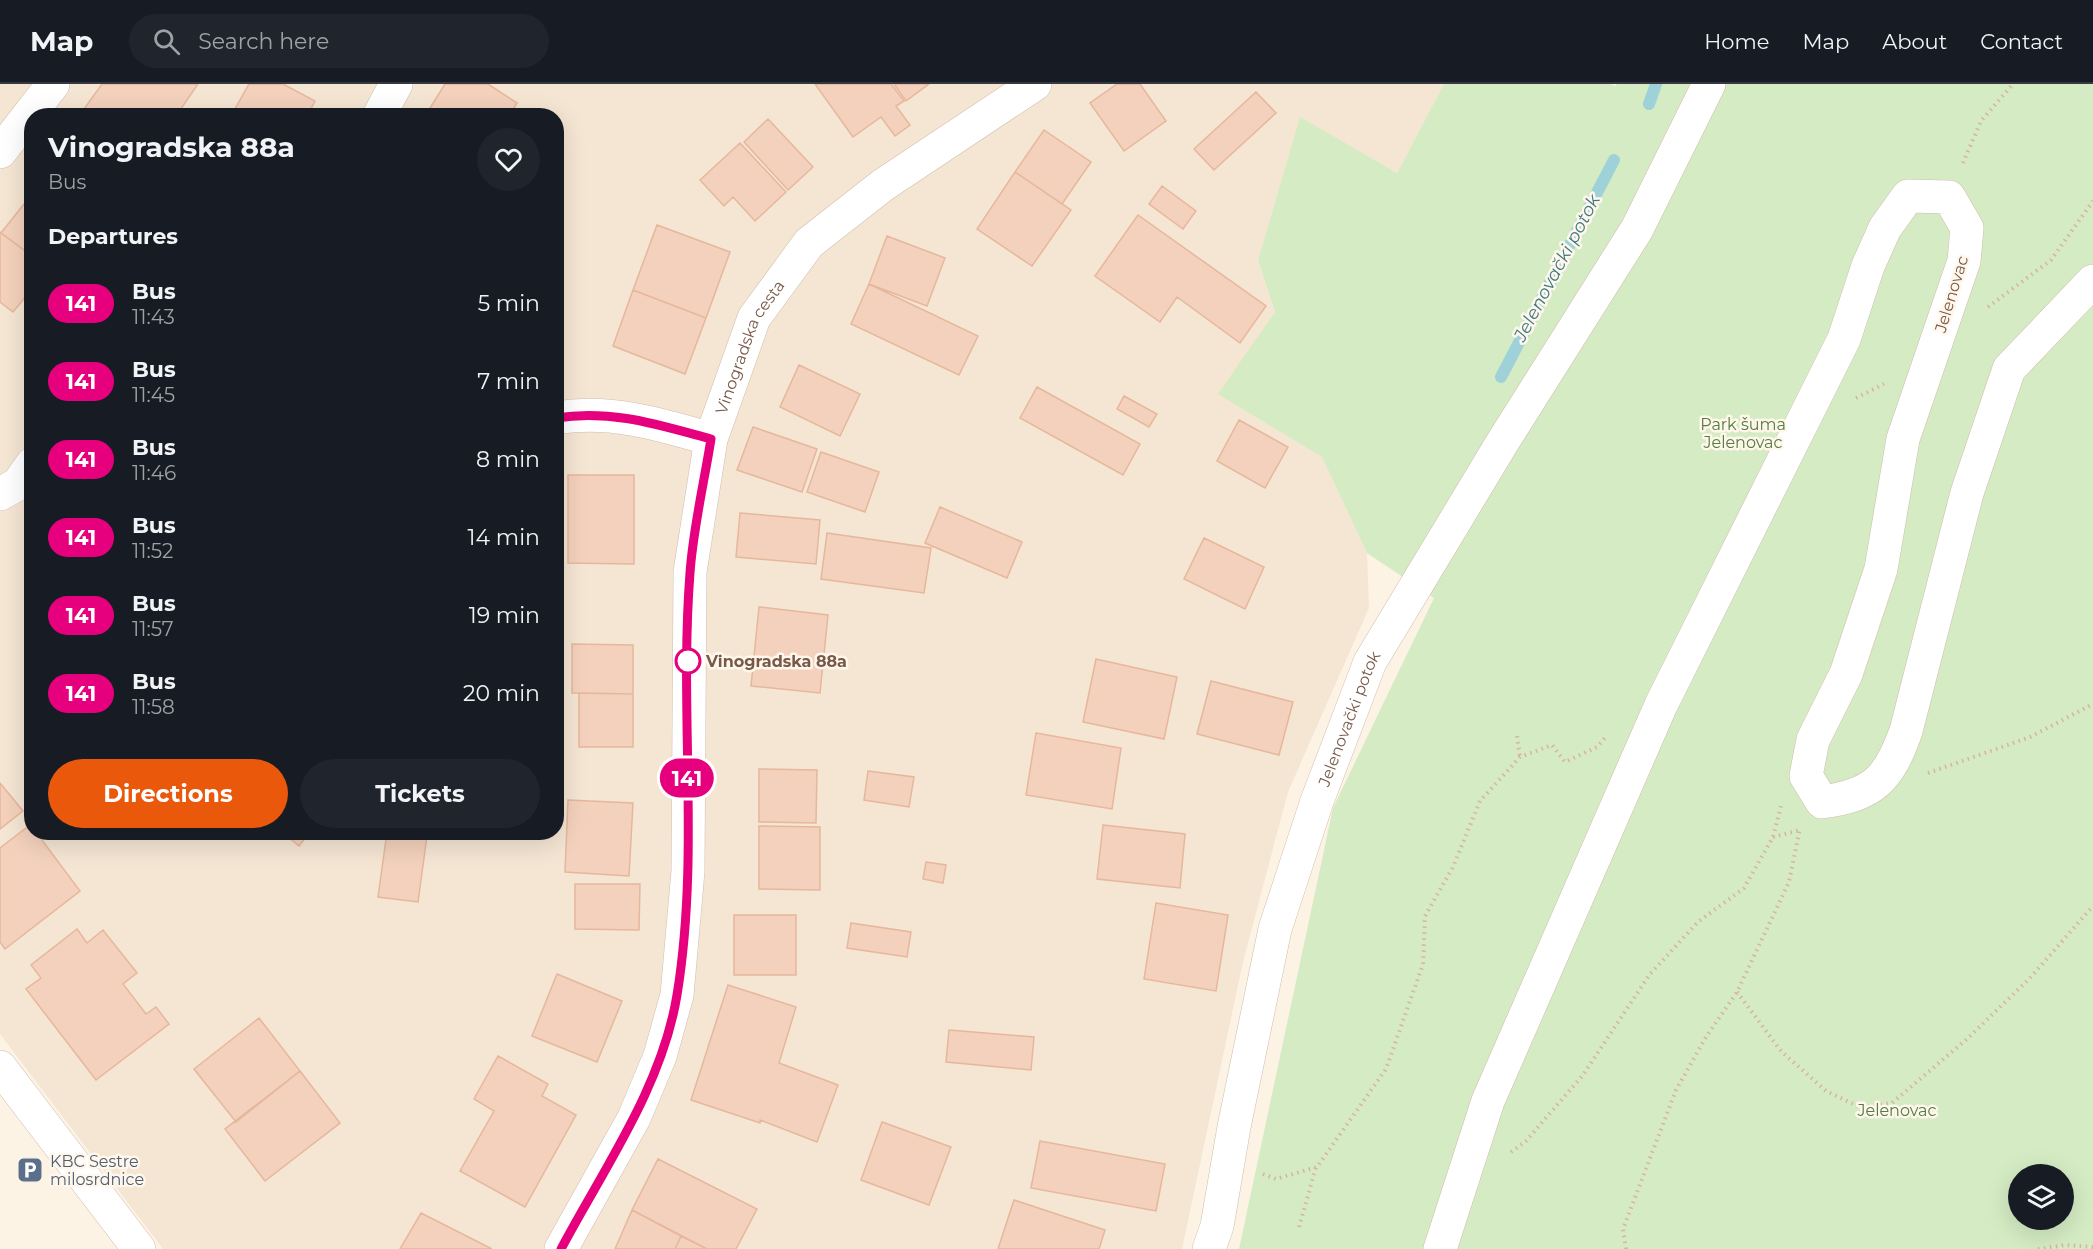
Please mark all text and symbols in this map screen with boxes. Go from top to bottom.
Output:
search box [129,14,549,68]
text: Map [30,24,93,58]
icon: search [150,25,183,58]
text: Search here [198,28,329,55]
text: Home [1704,29,1769,54]
text: Map [1802,29,1849,54]
text: About [1882,29,1947,54]
text: Contact [1980,29,2063,54]
button: heart [477,128,540,191]
text: Vinogradska 88a [48,130,295,164]
text: Bus [48,170,86,194]
water label: Jelenovački potok [1509,190,1606,346]
text: Departures [48,223,178,250]
street label: Jelenovac [1931,254,1972,336]
street label: Vinogradska cesta [712,276,789,417]
text: Bus [132,278,176,305]
text: 5 min [478,290,540,317]
text: 141 [66,291,96,316]
text: 11:43 [132,305,175,329]
text: Bus [132,356,176,383]
text: 7 min [477,368,540,395]
text: 141 [66,369,96,394]
text: 11:45 [132,383,175,407]
park label: Park šuma Jelenovac [1700,415,1786,452]
text: Bus [132,434,176,461]
text: 8 min [476,446,540,473]
text: 141 [66,447,96,472]
text: 11:46 [132,461,176,485]
text: Bus [132,512,176,539]
text: 14 min [468,524,540,551]
text: 141 [66,525,96,550]
text: 11:52 [132,539,173,563]
text: Bus [132,590,176,617]
text: 19 min [469,602,540,629]
text: 141 [66,603,96,628]
text: 11:57 [132,617,174,641]
street label: Jelenovački potok [1314,647,1385,790]
marker: Vinogradska 88a [675,648,701,674]
place label: Vinogradska 88a [705,652,847,671]
text: Bus [132,668,176,695]
text: 20 min [463,680,540,707]
text: 141 [66,681,96,706]
text: 11:58 [132,695,175,719]
line badge: 141 [652,758,722,798]
button: Directions [48,759,288,828]
button: Tickets [300,759,540,828]
text: 141 [672,766,702,791]
park label: Jelenovac [1856,1101,1937,1120]
place label: KBC Sestre milosrdnice [50,1152,144,1189]
parking icon: KBC Sestre milosrdnice [15,1155,45,1185]
map controls [2008,1164,2074,1230]
button: layers [2008,1164,2074,1230]

